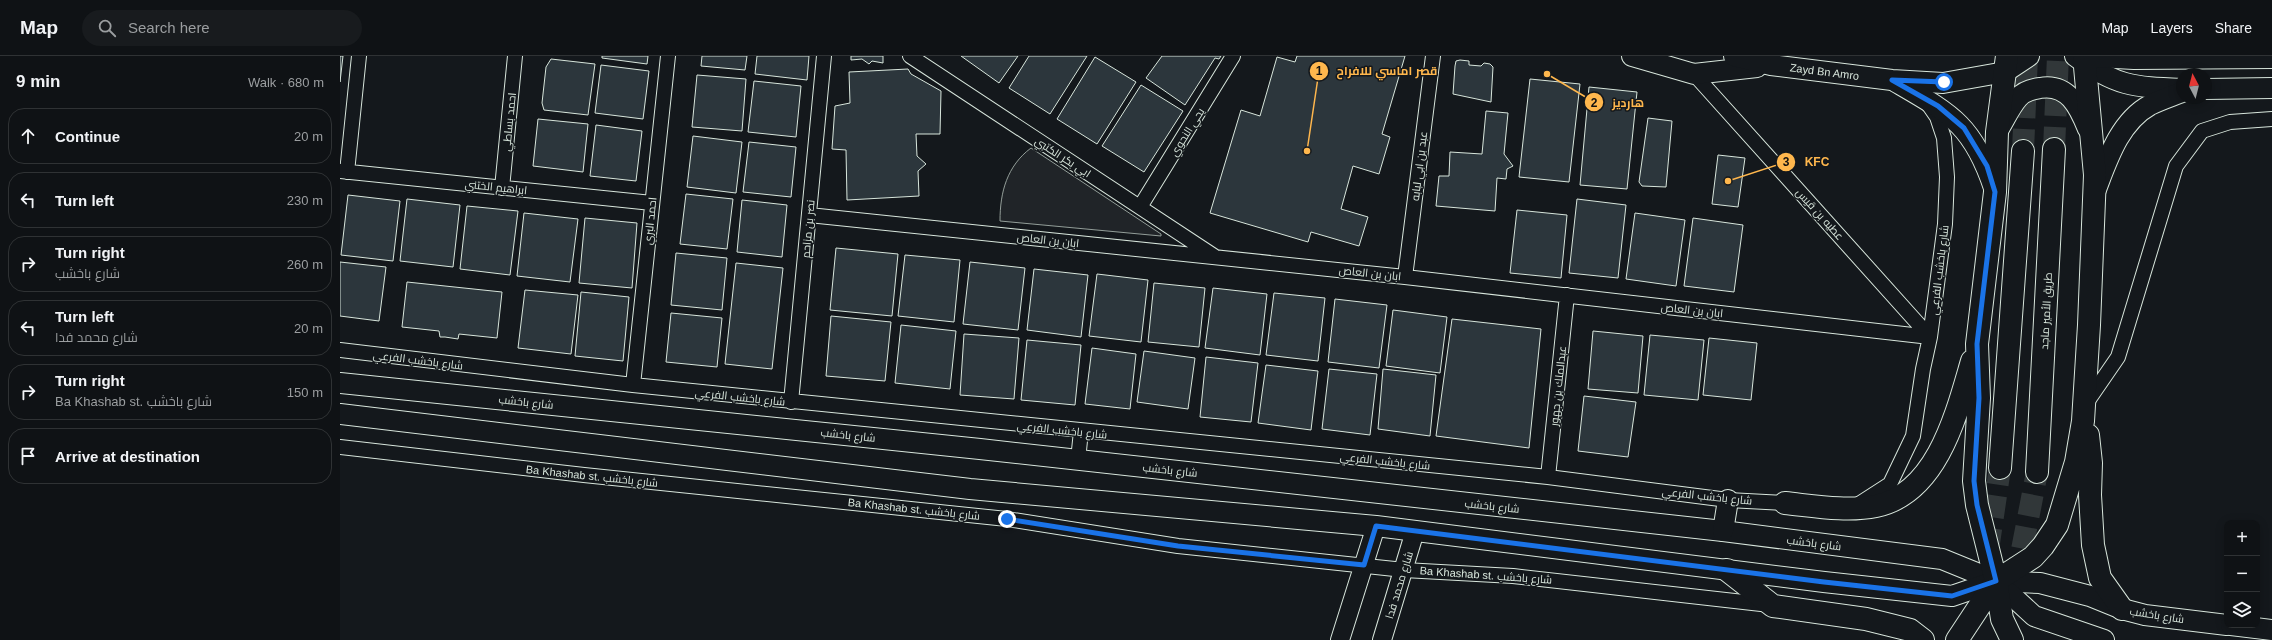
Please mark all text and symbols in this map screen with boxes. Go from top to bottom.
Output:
search box [82,10,362,46]
text: Map [20,17,58,38]
icon: search [96,17,118,39]
text: Search here [128,19,210,36]
text: Map [2101,20,2129,36]
text: Layers [2151,20,2193,36]
text: Share [2215,20,2252,36]
callout: قصر اماسي للافراح [1309,59,1445,83]
street label: Zayd Bn Amro [1789,61,1860,82]
text: 1 [1316,64,1323,78]
text: قصر اماسي للافراح [1337,64,1437,81]
north arrow [2176,68,2212,104]
text: 9 min [16,72,60,91]
route start [1935,73,1953,91]
text: Walk · 680 m [248,75,324,90]
callout: هارديز [1584,90,1652,114]
street label: احمد بساطي [500,92,521,152]
text: 2 [1591,96,1598,110]
text: هارديز [1611,96,1644,111]
street label: يحي النحوي [1167,106,1209,160]
icon: ahead [17,125,39,147]
text: Continue [55,128,120,145]
text: 20 m [294,129,323,144]
street label: عبد بن ابي لبابه [1409,131,1432,202]
street label: ابي بكر الكتبي [1031,135,1093,182]
callout: KFC [1776,150,1837,174]
text: 3 [1783,155,1790,169]
text: KFC [1805,155,1830,169]
street label: ابراهيم الختني [464,178,528,199]
street label: عطيه بن قيس [1793,186,1846,243]
icon: left [17,189,39,211]
text: Turn left [55,192,114,209]
text: 230 m [287,193,323,208]
street label: احمد البري [642,197,661,246]
street label: نصر بن مزاحم [799,199,819,259]
street label: شارع باخشب الفرعي [1928,224,1953,316]
street label: ابان بن العاص [1016,231,1080,250]
text: Turn right [55,244,125,261]
icon: right [17,253,39,275]
text: 260 m [287,257,323,272]
street label: ابان بن العاص [1338,264,1402,283]
text: شارع باخشب [55,266,120,281]
street label: طريق الأمير ماجد [2038,272,2055,350]
street label: ابان بن العاص [1660,301,1724,320]
text: Turn left [55,308,114,325]
icon: left [17,317,39,339]
text: 20 m [294,321,323,336]
text: شارع محمد فدا [55,330,138,345]
street label: عبدالملك بن جهور [1548,345,1569,428]
street label: شارع باخشب الفرعي [372,349,464,374]
text: Turn right [55,372,125,389]
icon: right [17,381,39,403]
text: 150 m [287,385,323,400]
street label: شارع باخشب الفرعي [694,386,786,411]
street label: شارع باخشب [498,393,554,413]
text: Ba Khashab st. شارع باخشب [55,394,212,409]
street label: شارع باخشب الفرعي [1016,419,1108,444]
street label: شارع باخشب [820,426,876,446]
icon: arrive [17,445,39,467]
text: Arrive at destination [55,448,200,465]
street label: شارع باخشب الفرعي [1339,450,1431,475]
street label: شارع باخشب [1142,461,1198,481]
street label: Ba Khashab st. شارع باخشب [525,463,659,491]
street label: شارع باخشب الفرعي [1661,485,1753,510]
street label: Ba Khashab st. شارع باخشب [847,496,981,524]
street label: شارع باخشب [1464,497,1520,517]
route end [998,510,1016,528]
map controls [2224,520,2260,628]
button: + [2224,520,2260,556]
street label: شارع باخشب [1786,534,1842,554]
street label: شارع محمد فدا [1383,550,1417,621]
button: − [2224,556,2260,592]
street label: Ba Khashab st. شارع باخشب [1419,564,1553,588]
button: layers [2224,592,2260,628]
street label: شارع باخشب [2129,605,2185,627]

